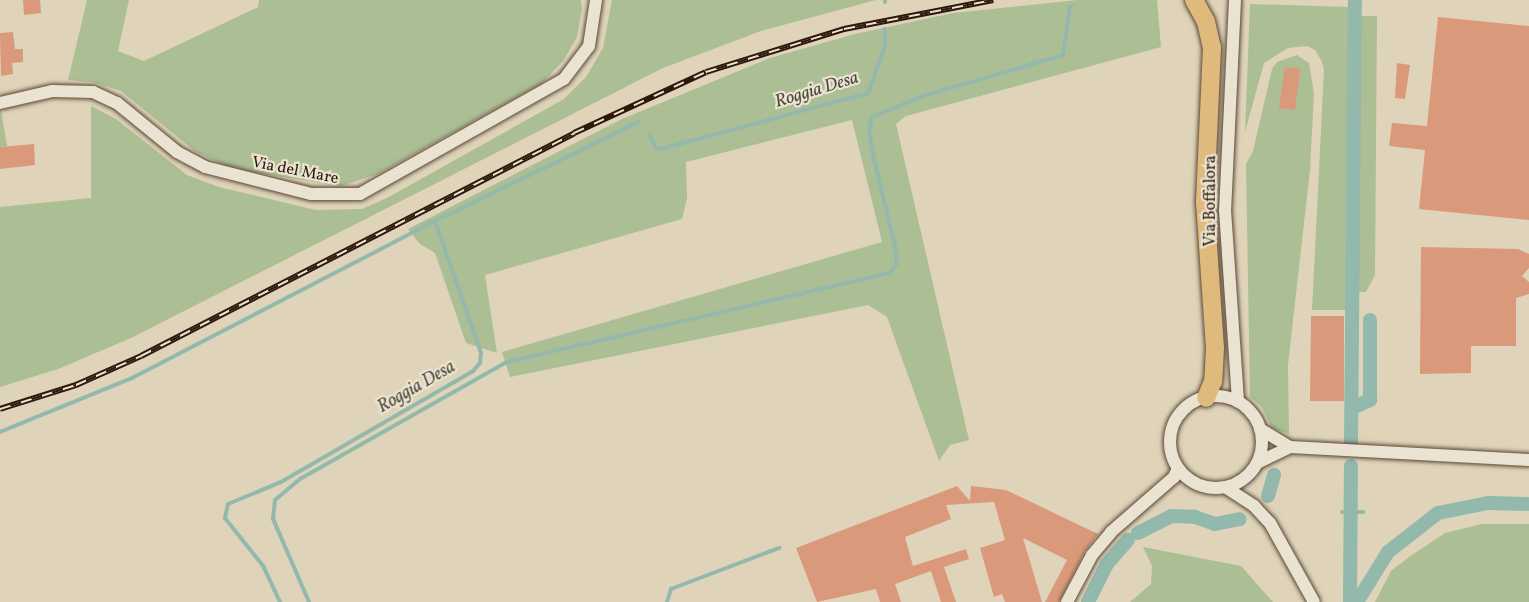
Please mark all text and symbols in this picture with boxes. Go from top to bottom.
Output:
water label: Roggia Desa [773,68,861,114]
street label: Via del Mare [250,153,340,189]
street label: Via Boffalora [1201,155,1221,247]
water label: Roggia Desa [374,357,460,419]

